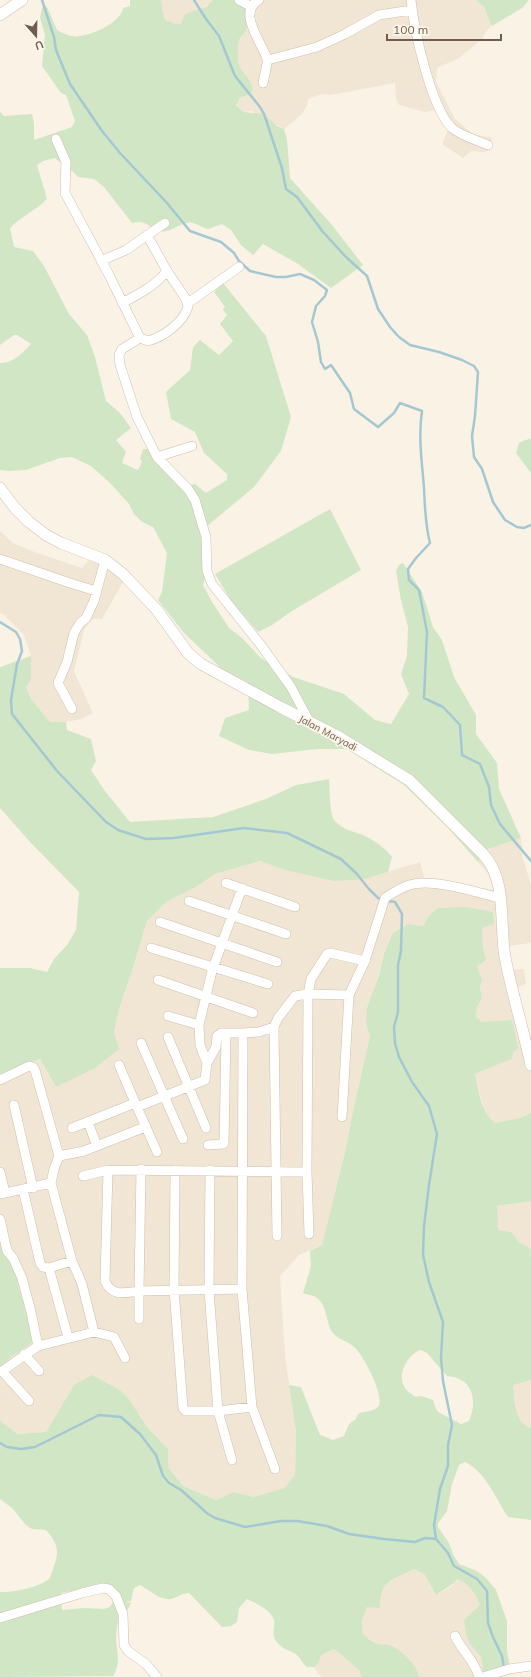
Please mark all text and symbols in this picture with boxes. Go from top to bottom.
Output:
north arrow [16,16,56,56]
scale bar [387,16,501,42]
text: 100 m [393,22,428,37]
text: U [33,37,46,53]
street label: Jalan Maryadi [297,712,359,754]

